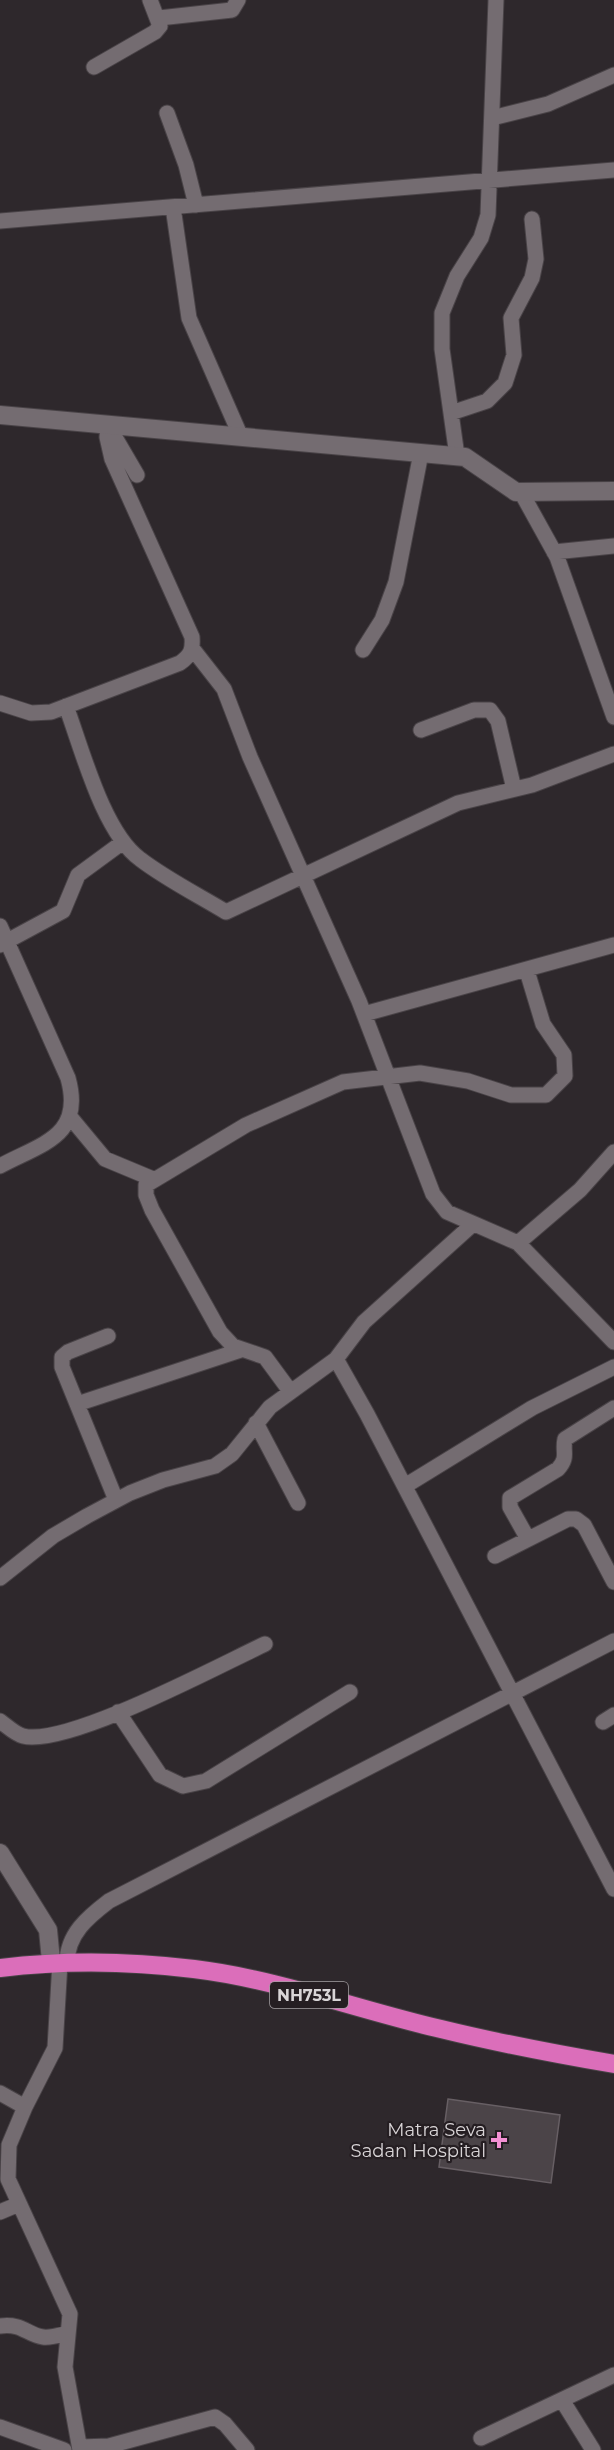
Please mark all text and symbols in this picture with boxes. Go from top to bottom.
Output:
road number: NH753L [270,1982,348,2008]
place label: Matra Seva Sadan Hospital [351,2119,486,2162]
marker: Matra Seva Sadan Hospital [490,2131,508,2149]

